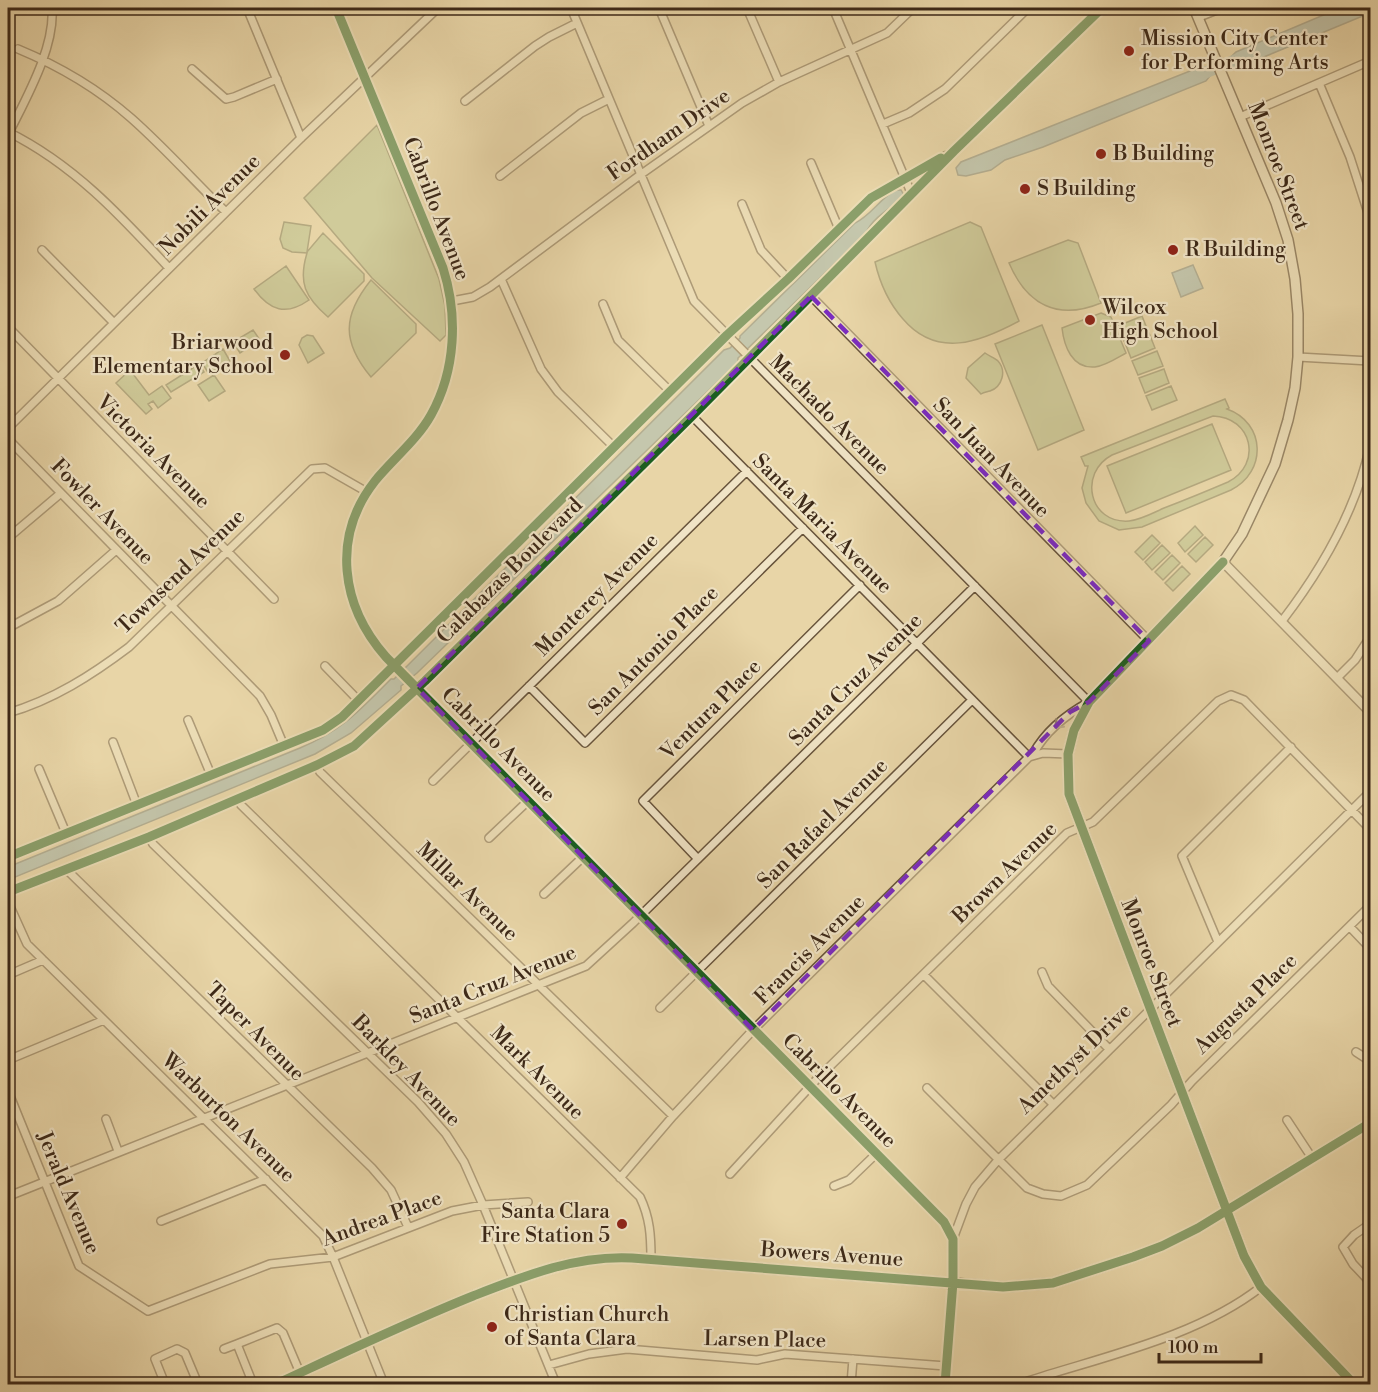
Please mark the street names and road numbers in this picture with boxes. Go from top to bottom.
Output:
street label: Fordham Drive [602,83,736,187]
street label: Monroe Street [1242,98,1315,234]
street label: Cabrillo Avenue [397,134,475,284]
street label: Nobili Avenue [154,149,266,261]
street label: Machado Avenue [763,349,895,481]
street label: Victoria Avenue [90,389,216,515]
street label: San Juan Avenue [927,392,1055,524]
street label: Santa Maria Avenue [746,448,898,600]
street label: Fowler Avenue [45,453,159,571]
street label: Calabazas Boulevard [432,493,588,649]
street label: Townsend Avenue [111,504,251,640]
street label: Monterey Avenue [530,528,664,662]
street label: San Antonio Place [583,580,725,722]
street label: Santa Cruz Avenue [784,608,928,752]
street label: Ventura Place [654,654,767,767]
street label: Cabrillo Avenue [435,682,561,808]
street label: San Rafael Avenue [752,753,894,895]
street label: Brown Avenue [947,817,1063,930]
street label: Millar Avenue [411,837,523,947]
street label: Francis Avenue [749,889,871,1011]
street label: Monroe Street [1115,895,1188,1031]
street label: Santa Cruz Avenue [406,940,580,1030]
street label: Augusta Place [1188,948,1303,1060]
street label: Taper Avenue [200,977,310,1087]
street label: Amethyst Drive [1012,998,1137,1121]
street label: Barkley Avenue [345,1009,466,1132]
street label: Mark Avenue [484,1020,590,1126]
street label: Cabrillo Avenue [776,1028,902,1154]
street label: Warburton Avenue [155,1047,300,1188]
street label: Jerald Avenue [30,1127,106,1258]
street label: Andrea Place [318,1185,446,1253]
street label: Bowers Avenue [759,1237,904,1273]
street label: Larsen Place [703,1326,827,1354]

